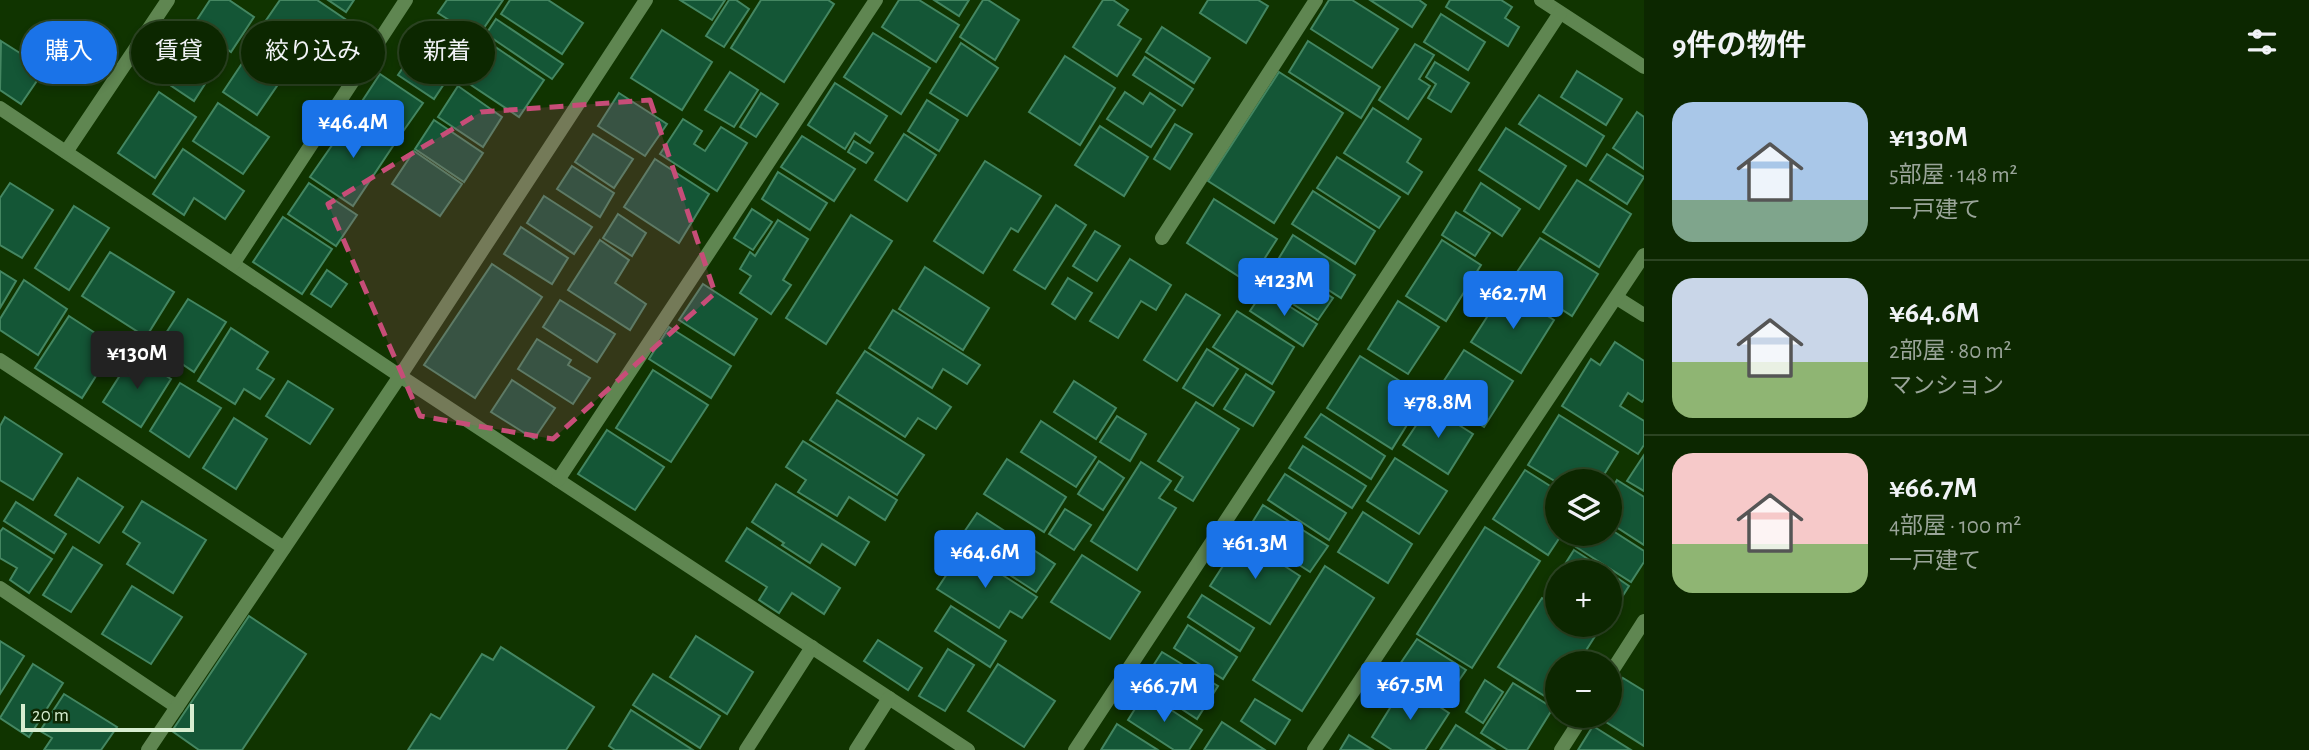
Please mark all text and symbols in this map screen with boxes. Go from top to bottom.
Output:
chip: 購入 [21,21,117,84]
chip: 賃貸 [131,21,227,84]
chip: 絞り込み [241,21,385,84]
chip: 新着 [399,21,495,84]
icon: filters [2243,23,2281,61]
text: 9件の物件 [1672,31,1807,61]
pin: ¥46.4M [296,100,410,160]
text: ¥46.4M [318,111,388,134]
text: ¥130M [1889,122,1968,152]
icon: home [1728,130,1812,214]
text: 5部屋 · 148 m² [1889,164,2018,187]
text: 一戸建て [1889,199,1981,222]
pin: ¥123M [1235,258,1333,318]
text: ¥123M [1254,269,1314,292]
pin: ¥62.7M [1456,272,1570,331]
text: ¥62.7M [1479,282,1547,305]
text: ¥64.6M [1889,298,1980,328]
icon: home [1728,306,1812,390]
pin: ¥130M [88,332,186,391]
text: 2部屋 · 80 m² [1889,340,2012,363]
text: ¥130M [107,342,167,365]
text: マンション [1889,375,2004,398]
pin: ¥78.8M [1381,380,1495,440]
text: ¥78.8M [1404,391,1472,414]
map controls [1545,469,1622,728]
button: layers [1545,469,1622,546]
text: ¥66.7M [1889,473,1978,503]
icon: home [1728,481,1812,565]
text: 4部屋 · 100 m² [1889,515,2021,538]
pin: ¥61.3M [1198,522,1312,581]
pin: ¥64.6M [928,530,1042,590]
text: ¥61.3M [1223,532,1288,555]
text: ¥64.6M [950,541,1020,564]
text: 一戸建て [1889,550,1981,573]
button: + [1545,560,1622,637]
button: − [1545,651,1622,728]
pin: ¥67.5M [1353,662,1467,722]
pin: ¥66.7M [1107,664,1221,724]
text: ¥67.5M [1377,673,1443,696]
text: ¥66.7M [1130,675,1198,698]
scale bar [21,701,194,733]
text: 20 m [32,706,69,725]

